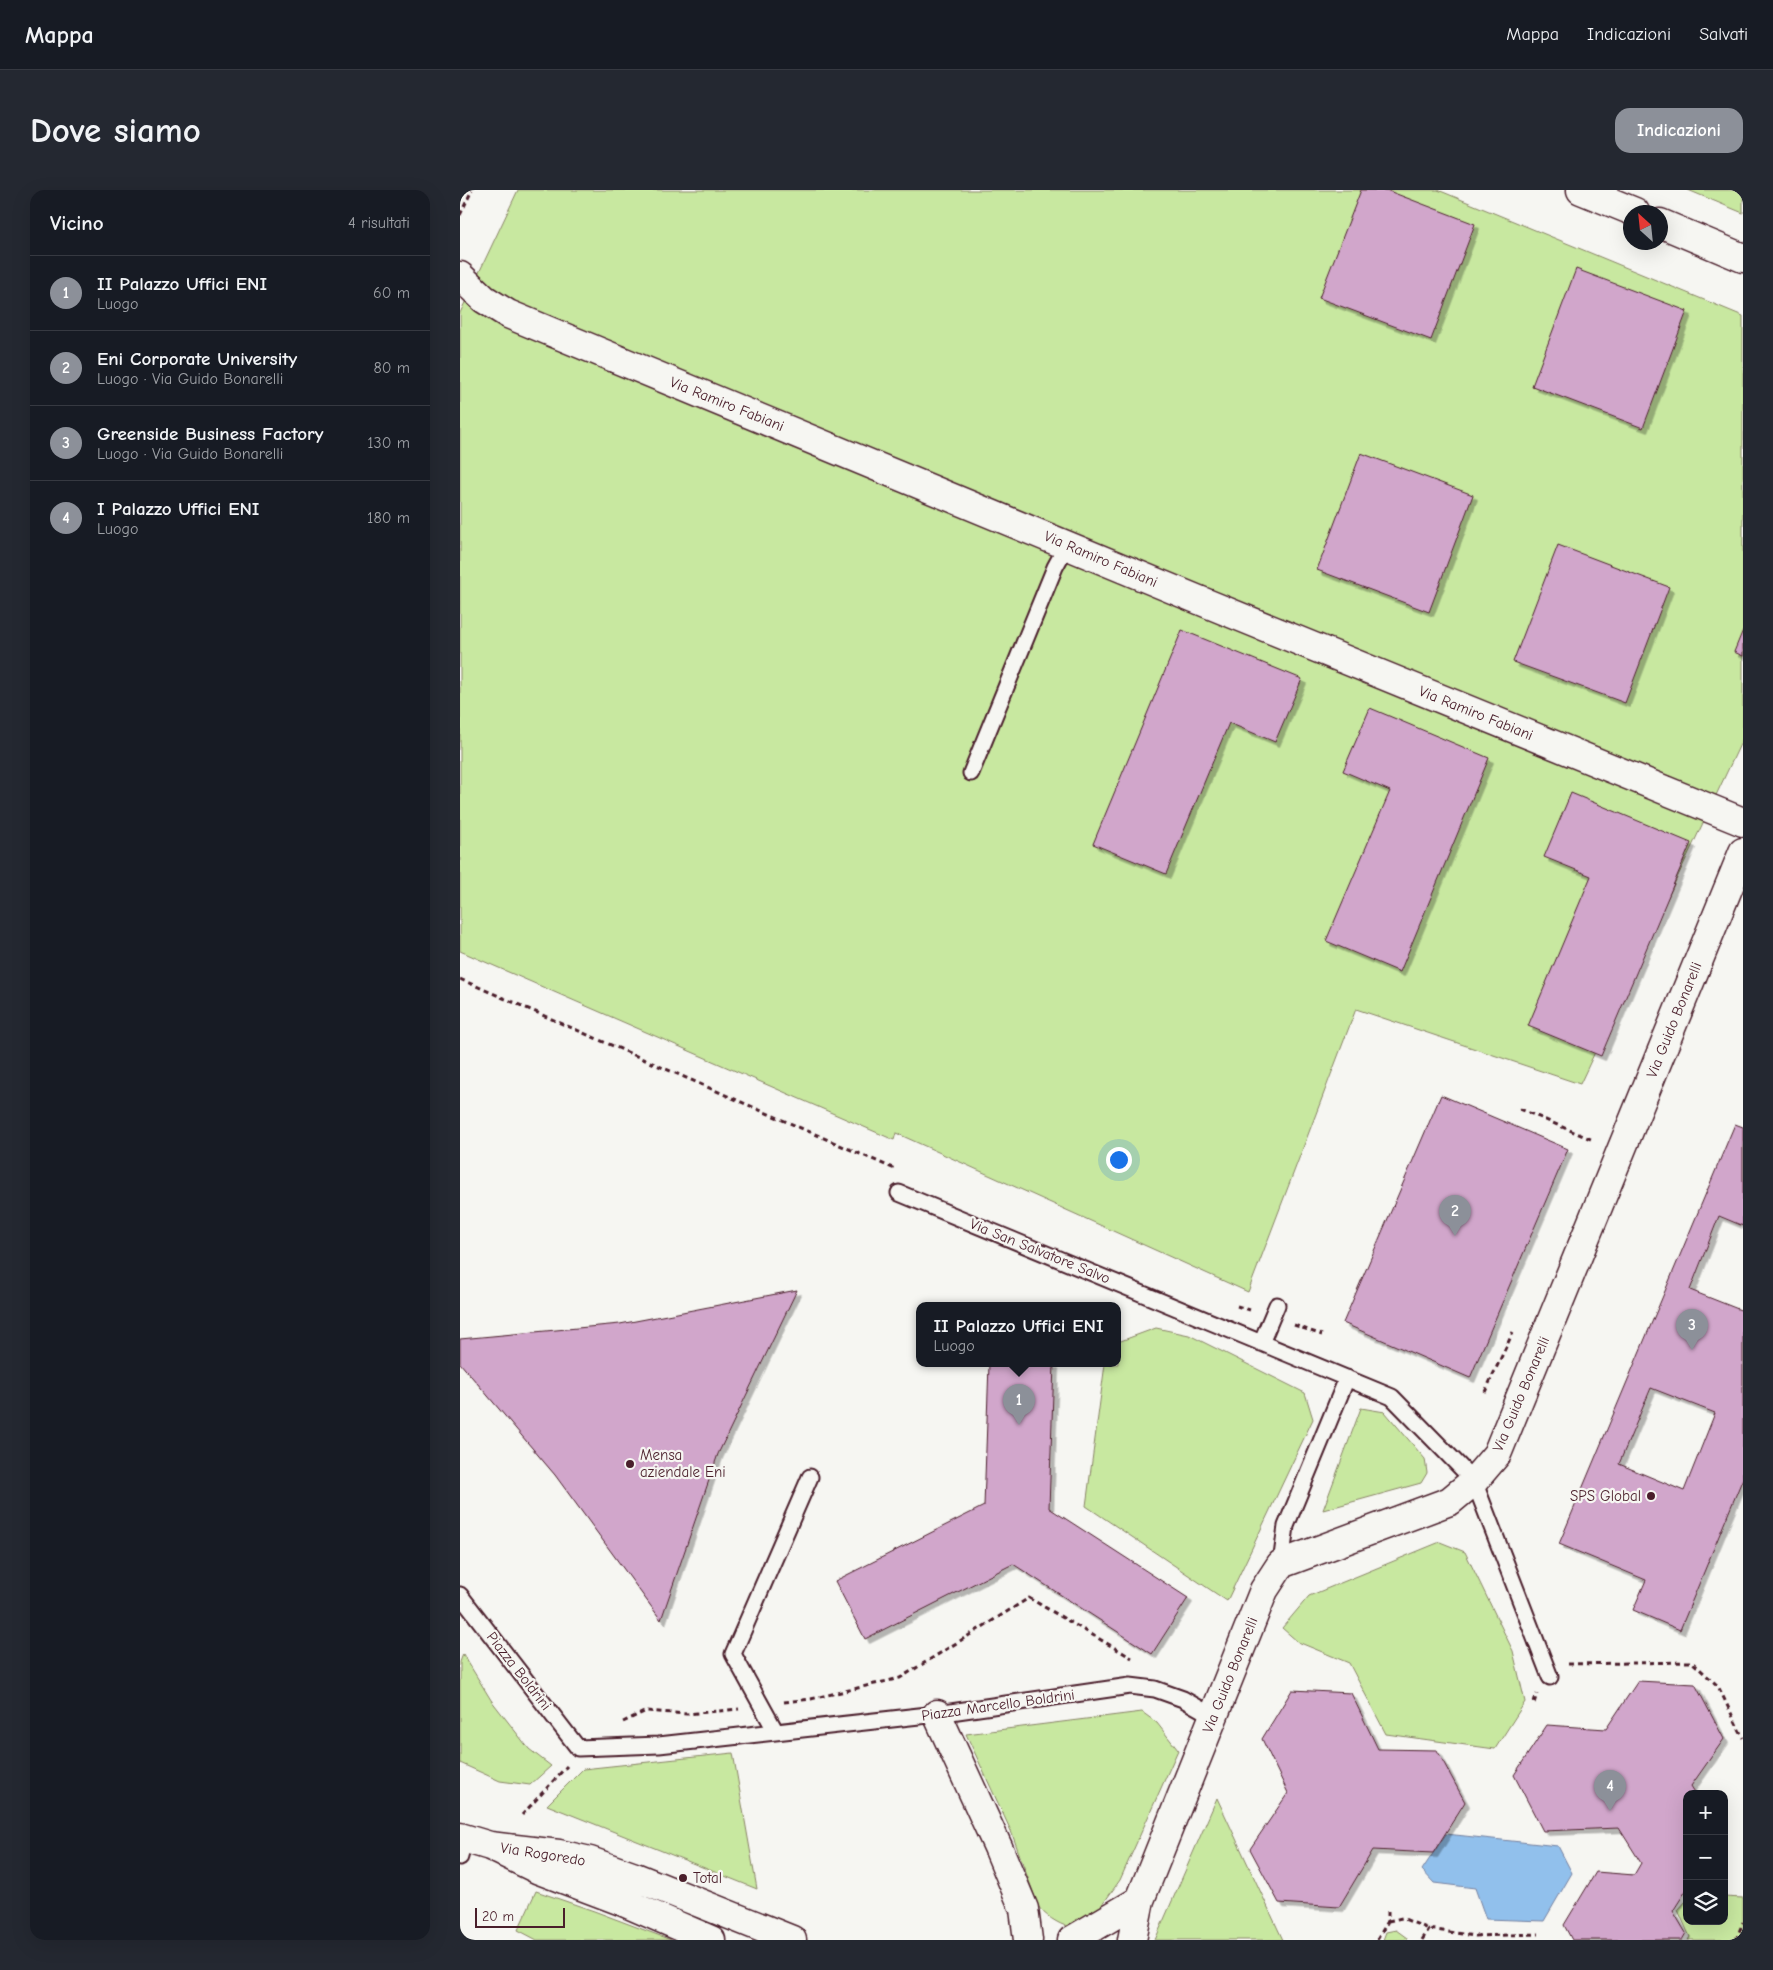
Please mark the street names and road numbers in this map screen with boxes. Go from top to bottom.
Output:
street label: Via Ramiro Fabiani [667,373,787,435]
street label: Via Ramiro Fabiani [1042,527,1160,591]
street label: Via Ramiro Fabiani [1416,682,1536,744]
street label: Via Guido Bonarelli [1643,959,1705,1081]
street label: Via San Salvatore Salvo [967,1215,1113,1287]
street label: Via Guido Bonarelli [1489,1334,1553,1454]
street label: Via Guido Bonarelli [1199,1614,1261,1736]
street label: Piazza Boldrini [483,1628,555,1714]
street label: Piazza Marcello Boldrini [920,1685,1076,1725]
street label: Via Rogoredo [499,1838,587,1870]

